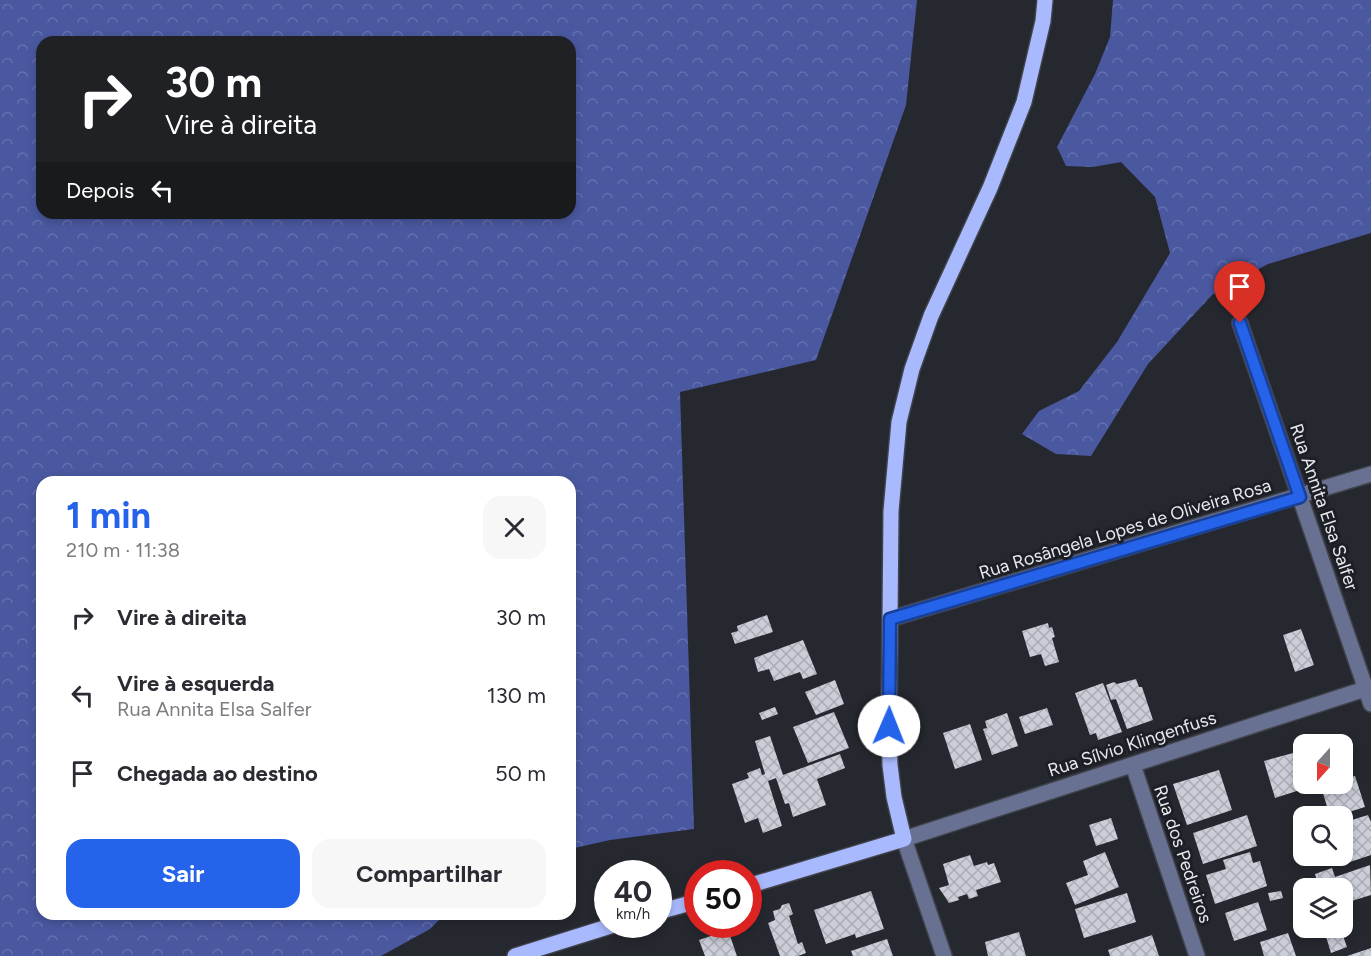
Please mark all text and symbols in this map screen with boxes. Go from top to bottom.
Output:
text: 30 m [165,57,262,108]
icon: right [66,60,144,138]
text: Vire à direita [165,108,317,141]
icon: left [146,174,179,207]
text: Depois [66,177,134,204]
pin [1214,261,1265,323]
icon: arrive [1223,270,1256,303]
street label: Rua Annita Elsa Salfer [1285,421,1363,593]
street label: Rua Rosângela Lopes de Oliveira Rosa [976,474,1274,584]
text: 1 min [66,494,151,537]
button: close [483,496,546,559]
text: 210 m · 11:38 [66,538,180,562]
icon: right [66,601,99,634]
text: Vire à direita [117,604,247,631]
text: 30 m [496,604,546,631]
text: Vire à esquerda [117,670,275,697]
icon: left [66,679,99,712]
text: 130 m [487,682,546,709]
position arrow [857,694,921,758]
text: Rua Annita Elsa Salfer [117,697,312,721]
street label: Rua Sílvio Klingenfuss [1045,706,1219,782]
north arrow [1293,734,1353,794]
map controls [1293,734,1353,938]
icon: arrive [66,757,99,790]
text: Chegada ao destino [117,760,318,787]
text: 50 m [495,760,546,787]
street label: Rua dos Pedreiros [1149,782,1217,926]
button: search [1293,806,1353,866]
button: Sair [66,839,300,908]
button: Compartilhar [312,839,546,908]
speed limit sign: 50 [684,860,762,938]
text: 40 [614,873,652,910]
button: layers [1293,878,1353,938]
text: km/h [616,905,650,923]

